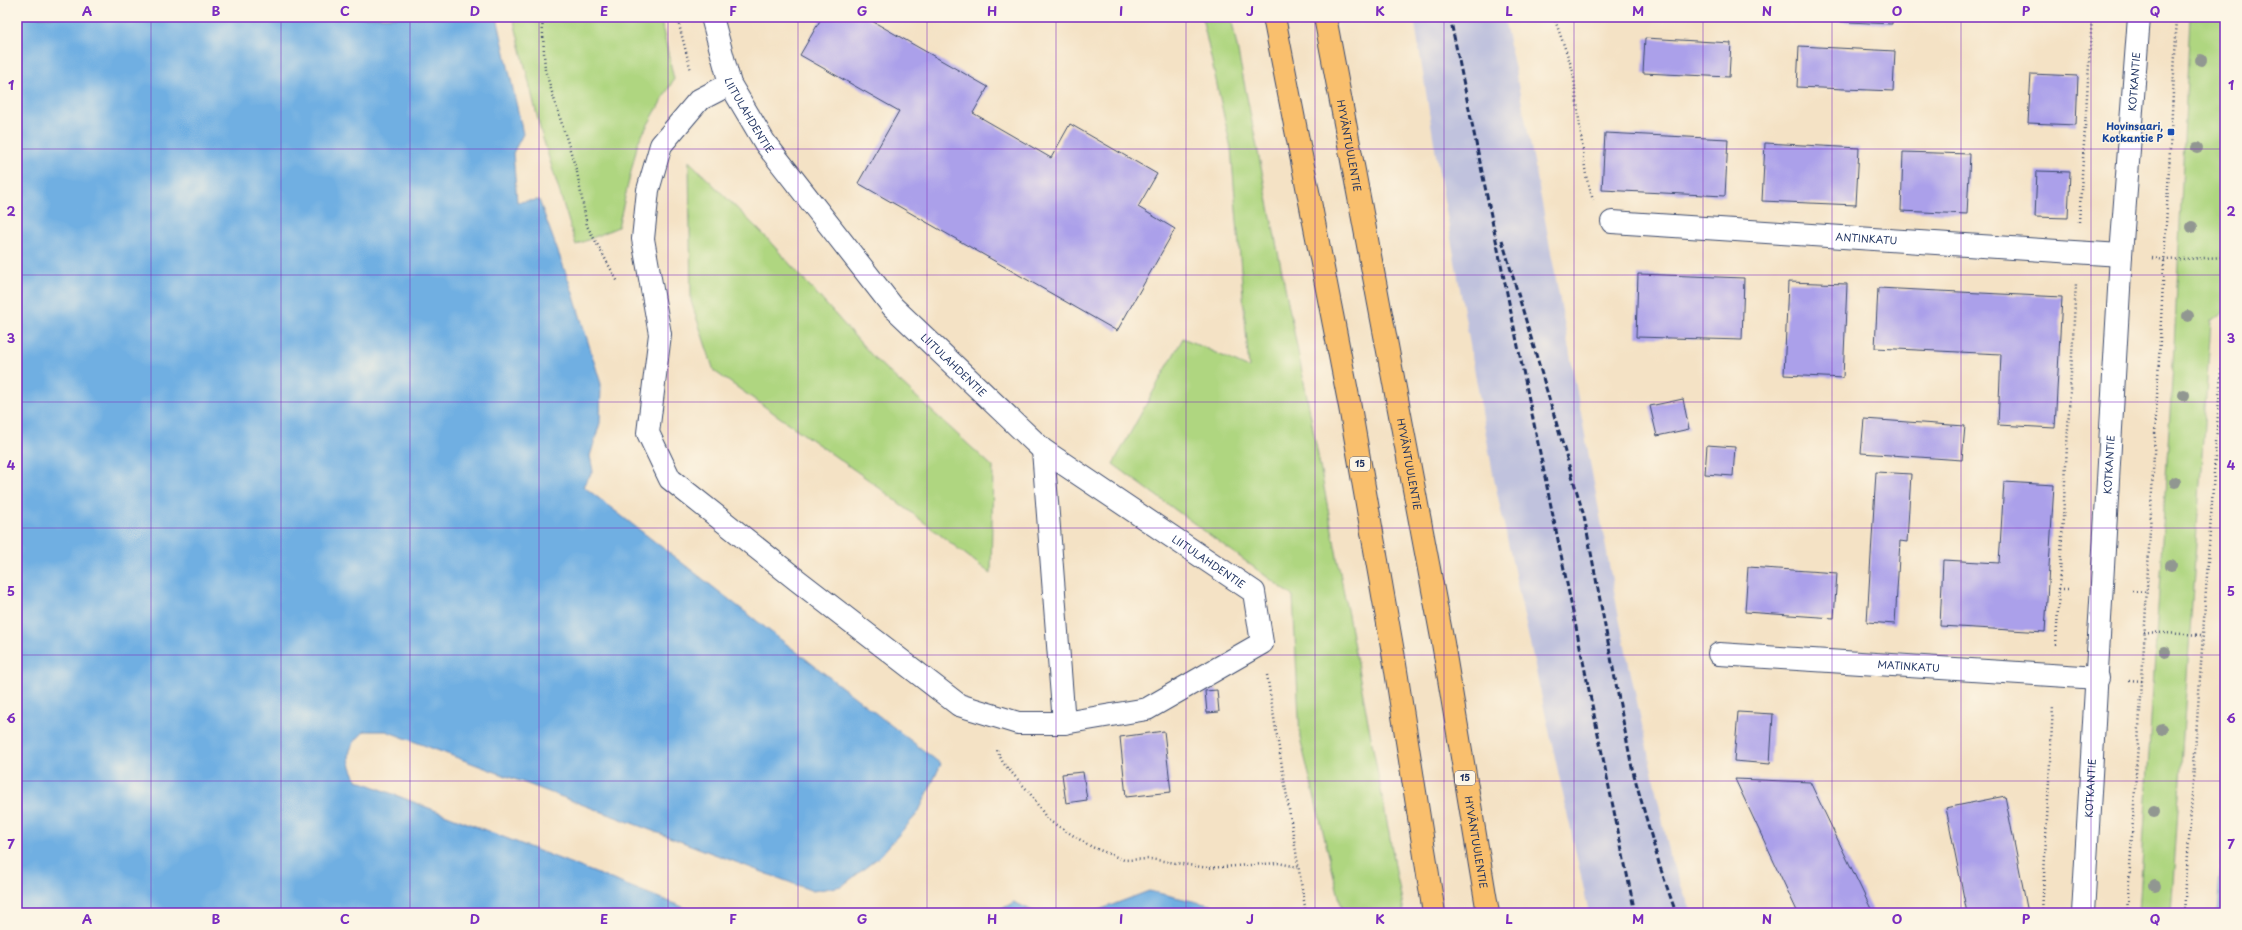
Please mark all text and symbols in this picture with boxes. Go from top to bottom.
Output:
text: A [82,1,92,20]
text: B [212,1,221,20]
text: C [340,1,350,20]
text: D [470,1,480,20]
text: E [600,1,608,20]
text: F [729,1,737,20]
text: G [857,1,867,20]
text: H [987,1,997,20]
text: I [1119,1,1123,20]
text: J [1246,1,1254,20]
text: K [1375,1,1385,20]
text: L [1505,1,1513,20]
text: M [1632,1,1644,20]
text: N [1762,1,1772,20]
text: O [1892,1,1902,20]
text: P [2022,1,2031,20]
text: Q [2150,1,2160,20]
street label: KOTKANTIE [2124,51,2143,112]
text: 1 [8,75,14,94]
text: 1 [2228,75,2234,94]
street label: LIITULAHDENTIE [722,76,778,156]
street label: HYVÄNTUULENTIE [1334,98,1366,193]
place label: Hovinsaari, Kotkantie P [2102,118,2164,145]
marker: Hovinsaari, Kotkantie P [2166,127,2176,137]
text: 2 [6,201,16,220]
text: 2 [2226,201,2236,220]
street label: ANTINKATU [1835,229,1898,247]
text: 3 [7,328,16,347]
text: 3 [2227,328,2236,347]
street label: LIITULAHDENTIE [918,330,990,400]
street label: HYVÄNTUULENTIE [1394,417,1426,511]
street label: KOTKANTIE [2099,435,2118,495]
text: 4 [7,455,16,474]
text: 4 [2227,455,2236,474]
road number: 15 [1350,457,1370,471]
street label: LIITULAHDENTIE [1169,531,1249,591]
text: 5 [7,581,15,600]
text: 5 [2227,581,2235,600]
street label: MATINKATU [1877,656,1940,675]
text: 6 [6,708,16,727]
text: 6 [2226,708,2236,727]
street label: KOTKANTIE [2081,758,2099,818]
road number: 15 [1455,771,1475,785]
street label: HYVÄNTUULENTIE [1462,795,1492,890]
text: 7 [7,834,15,853]
text: 7 [2227,834,2235,853]
text: A [82,909,92,928]
text: B [212,909,221,928]
text: C [340,909,350,928]
text: D [470,909,480,928]
text: E [600,909,608,928]
text: F [729,909,737,928]
text: G [857,909,867,928]
text: H [987,909,997,928]
text: I [1119,909,1123,928]
text: J [1246,909,1254,928]
text: K [1375,909,1385,928]
text: L [1505,909,1513,928]
text: M [1632,909,1644,928]
text: N [1762,909,1772,928]
text: O [1892,909,1902,928]
text: P [2022,909,2031,928]
text: Q [2150,909,2160,928]

